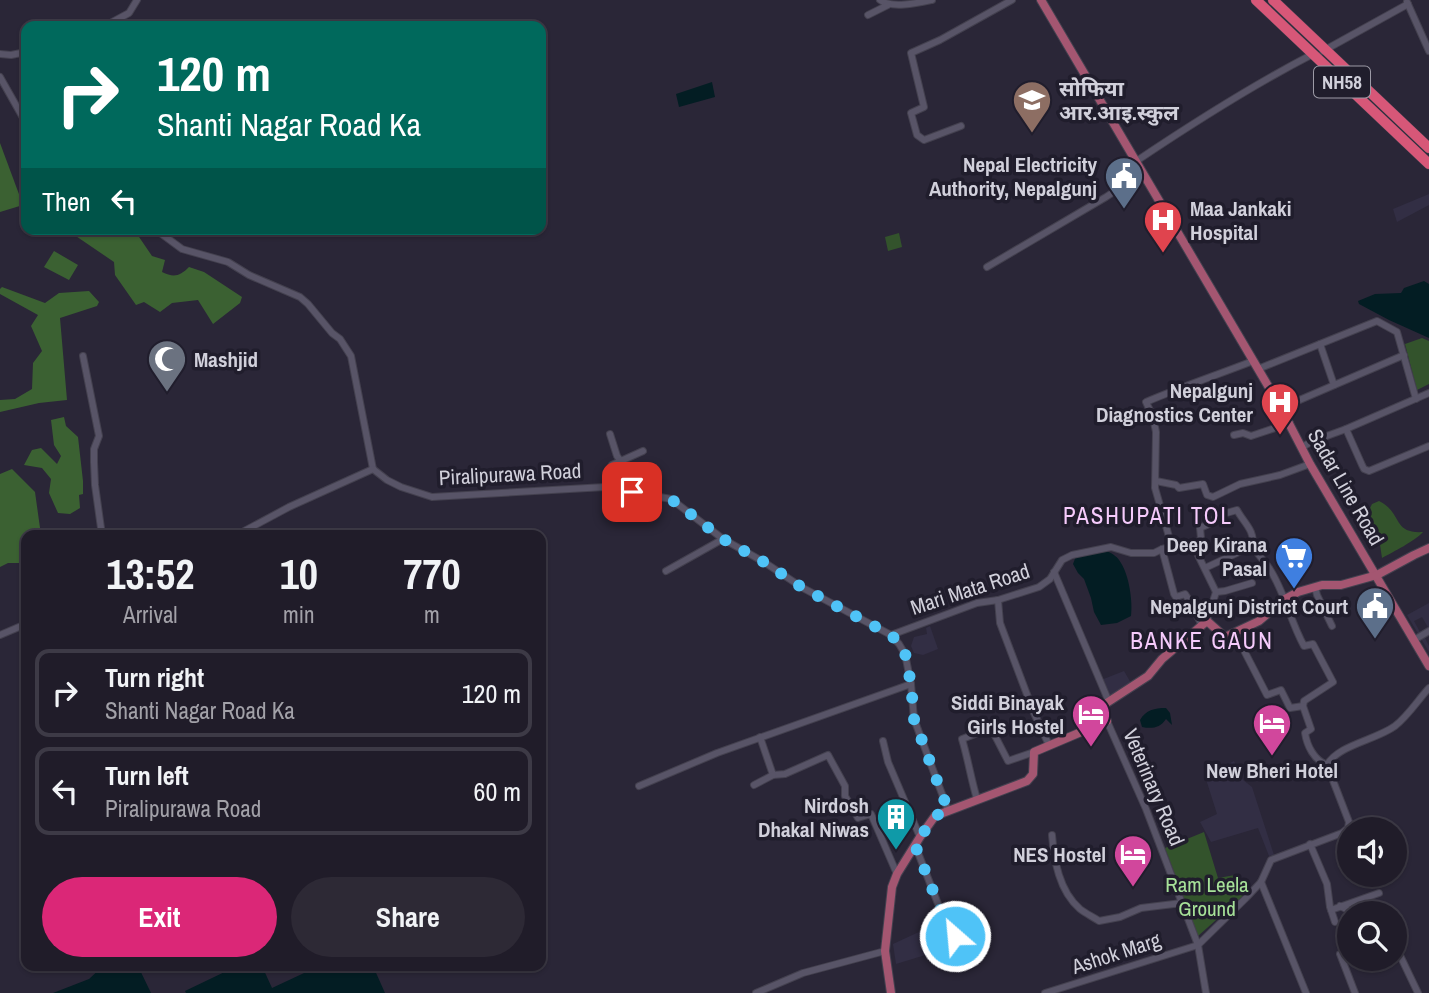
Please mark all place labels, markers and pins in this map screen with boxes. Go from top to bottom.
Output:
place label: साेफिया आर.आइ.स्कुल [1059,74,1179,127]
school or university icon: साेफिया आर.आइ.स्कुल [1011,79,1053,134]
place label: Nepal Electricity Authority, Nepalgunj [929,150,1097,203]
public building icon: Nepal Electricity Authority, Nepalgunj [1103,155,1145,210]
place label: Maa Jankaki Hospital [1190,194,1291,247]
hospital icon: Maa Jankaki Hospital [1142,199,1184,254]
mosque icon: Mashjid [146,338,188,393]
place label: Mashjid [194,345,258,374]
place label: Nepalgunj Diagnostics Center [1096,376,1253,429]
hospital icon: Nepalgunj Diagnostics Center [1259,381,1301,436]
pin [602,462,662,522]
place label: Deep Kirana Pasal [1167,530,1267,583]
supermarket icon: Deep Kirana Pasal [1273,535,1315,590]
public building icon: Nepalgunj District Court [1354,585,1396,640]
place label: Nepalgunj District Court [1150,592,1348,621]
place label: Siddi Binayak Girls Hostel [951,688,1064,741]
hotel icon: Siddi Binayak Girls Hostel [1070,693,1112,748]
hotel icon: New Bheri Hotel [1251,702,1293,757]
place label: New Bheri Hotel [1206,756,1338,785]
place label: Nirdosh Dhakal Niwas [758,791,869,844]
building icon: Nirdosh Dhakal Niwas [875,796,917,851]
hotel icon: NES Hostel [1112,833,1154,888]
place label: NES Hostel [1013,840,1106,869]

